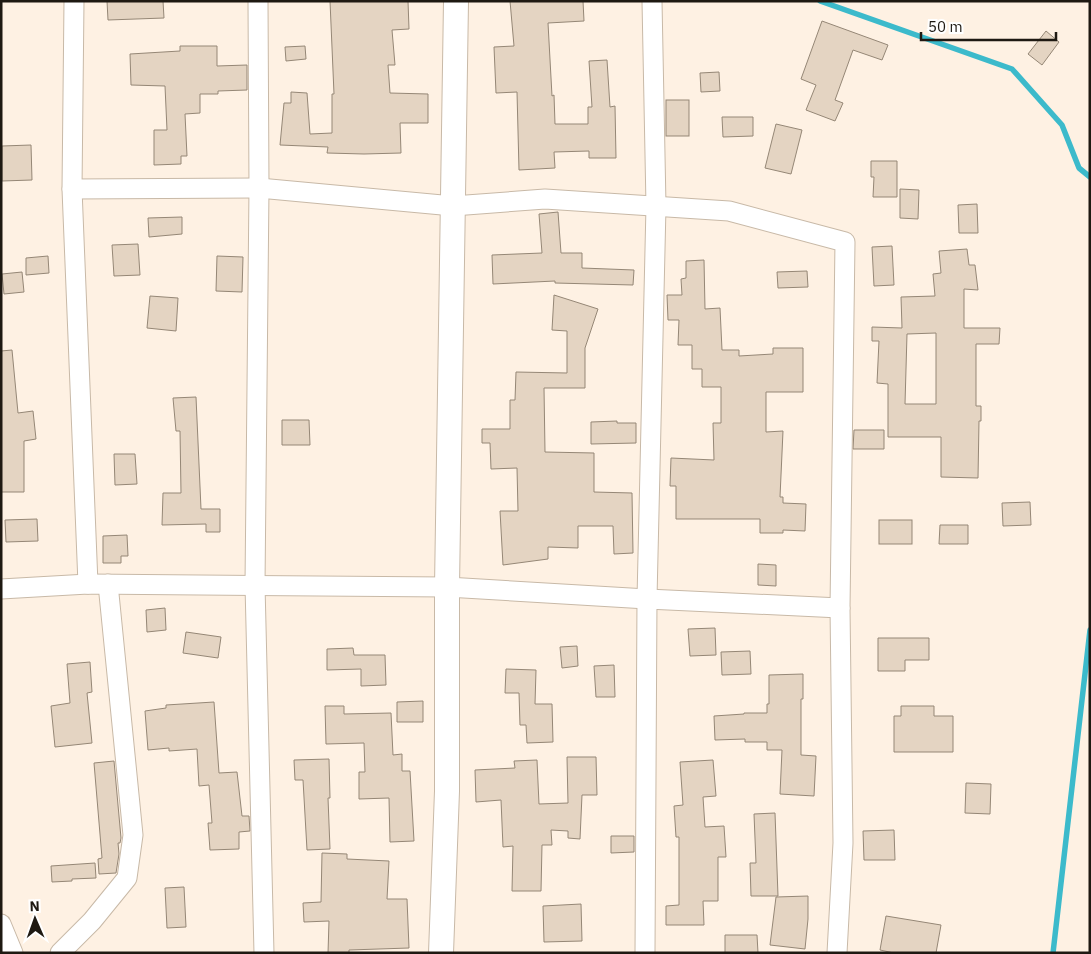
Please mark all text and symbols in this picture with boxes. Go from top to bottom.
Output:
scale bar [921,10,1056,42]
text: 50 m [928,17,963,36]
north arrow [10,894,60,944]
text: N [29,897,40,915]

